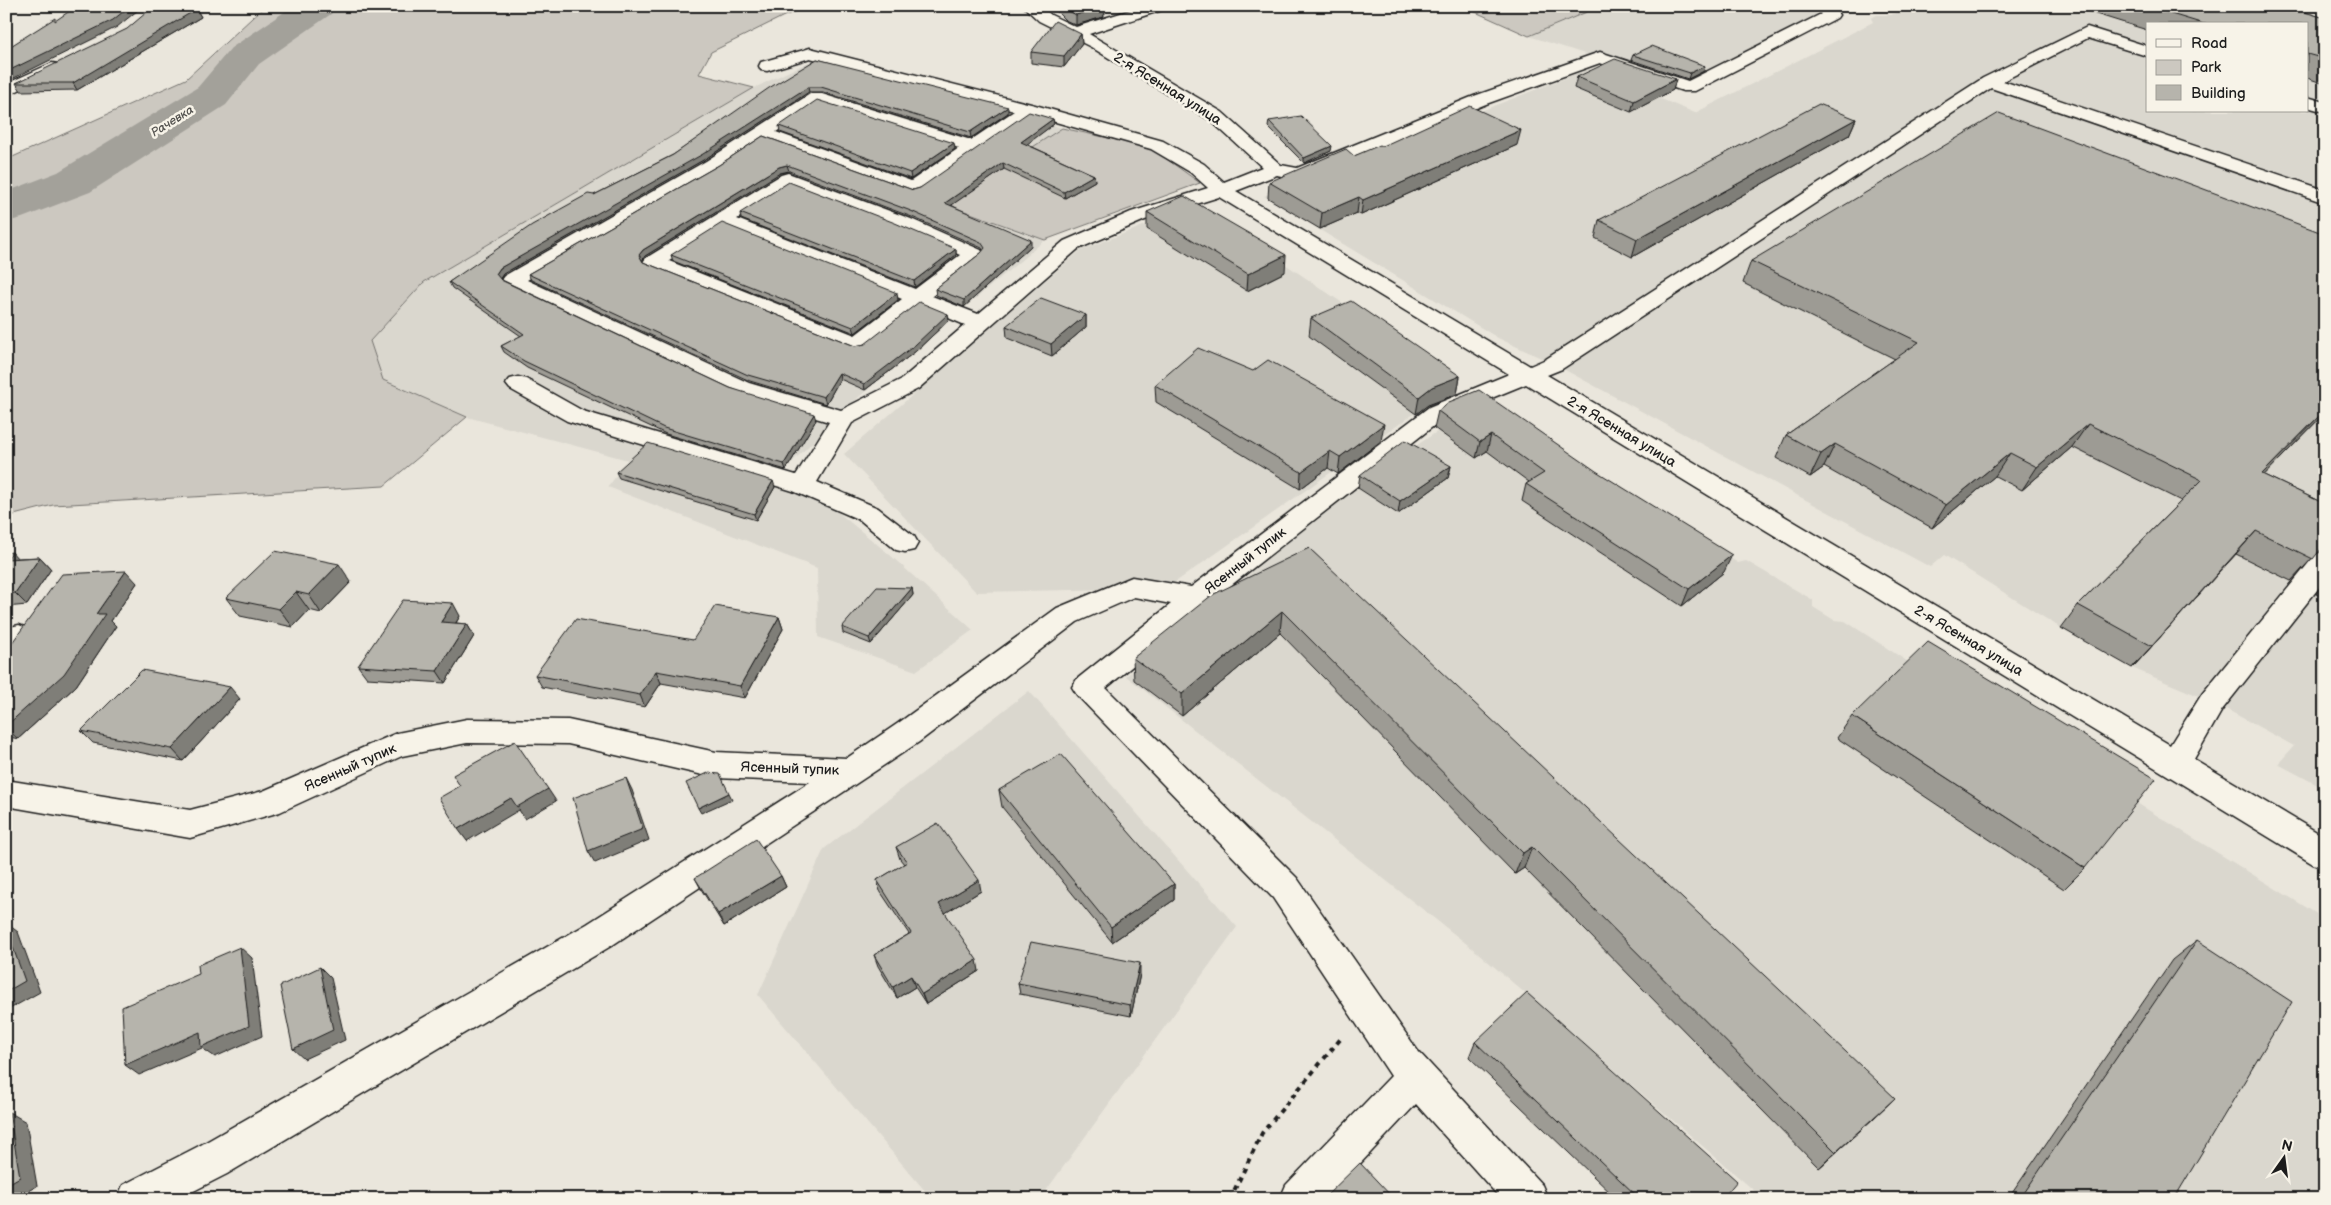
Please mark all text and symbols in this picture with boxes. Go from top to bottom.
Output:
legend [2146,22,2308,112]
text: Road [2191,34,2227,53]
street label: 2-я Ясенная улица [1111,48,1225,129]
text: Park [2191,58,2222,77]
text: Building [2191,84,2246,103]
water label: Рачевка [148,103,196,140]
street label: 2-я Ясенная улица [1564,392,1680,471]
street label: Ясенный тупик [1201,523,1290,597]
street label: 2-я Ясенная улица [1911,601,2027,680]
street label: Ясенный тупик [302,739,399,795]
street label: Ясенный тупик [740,758,840,779]
north arrow [2258,1132,2308,1182]
text: N [2280,1136,2294,1155]

